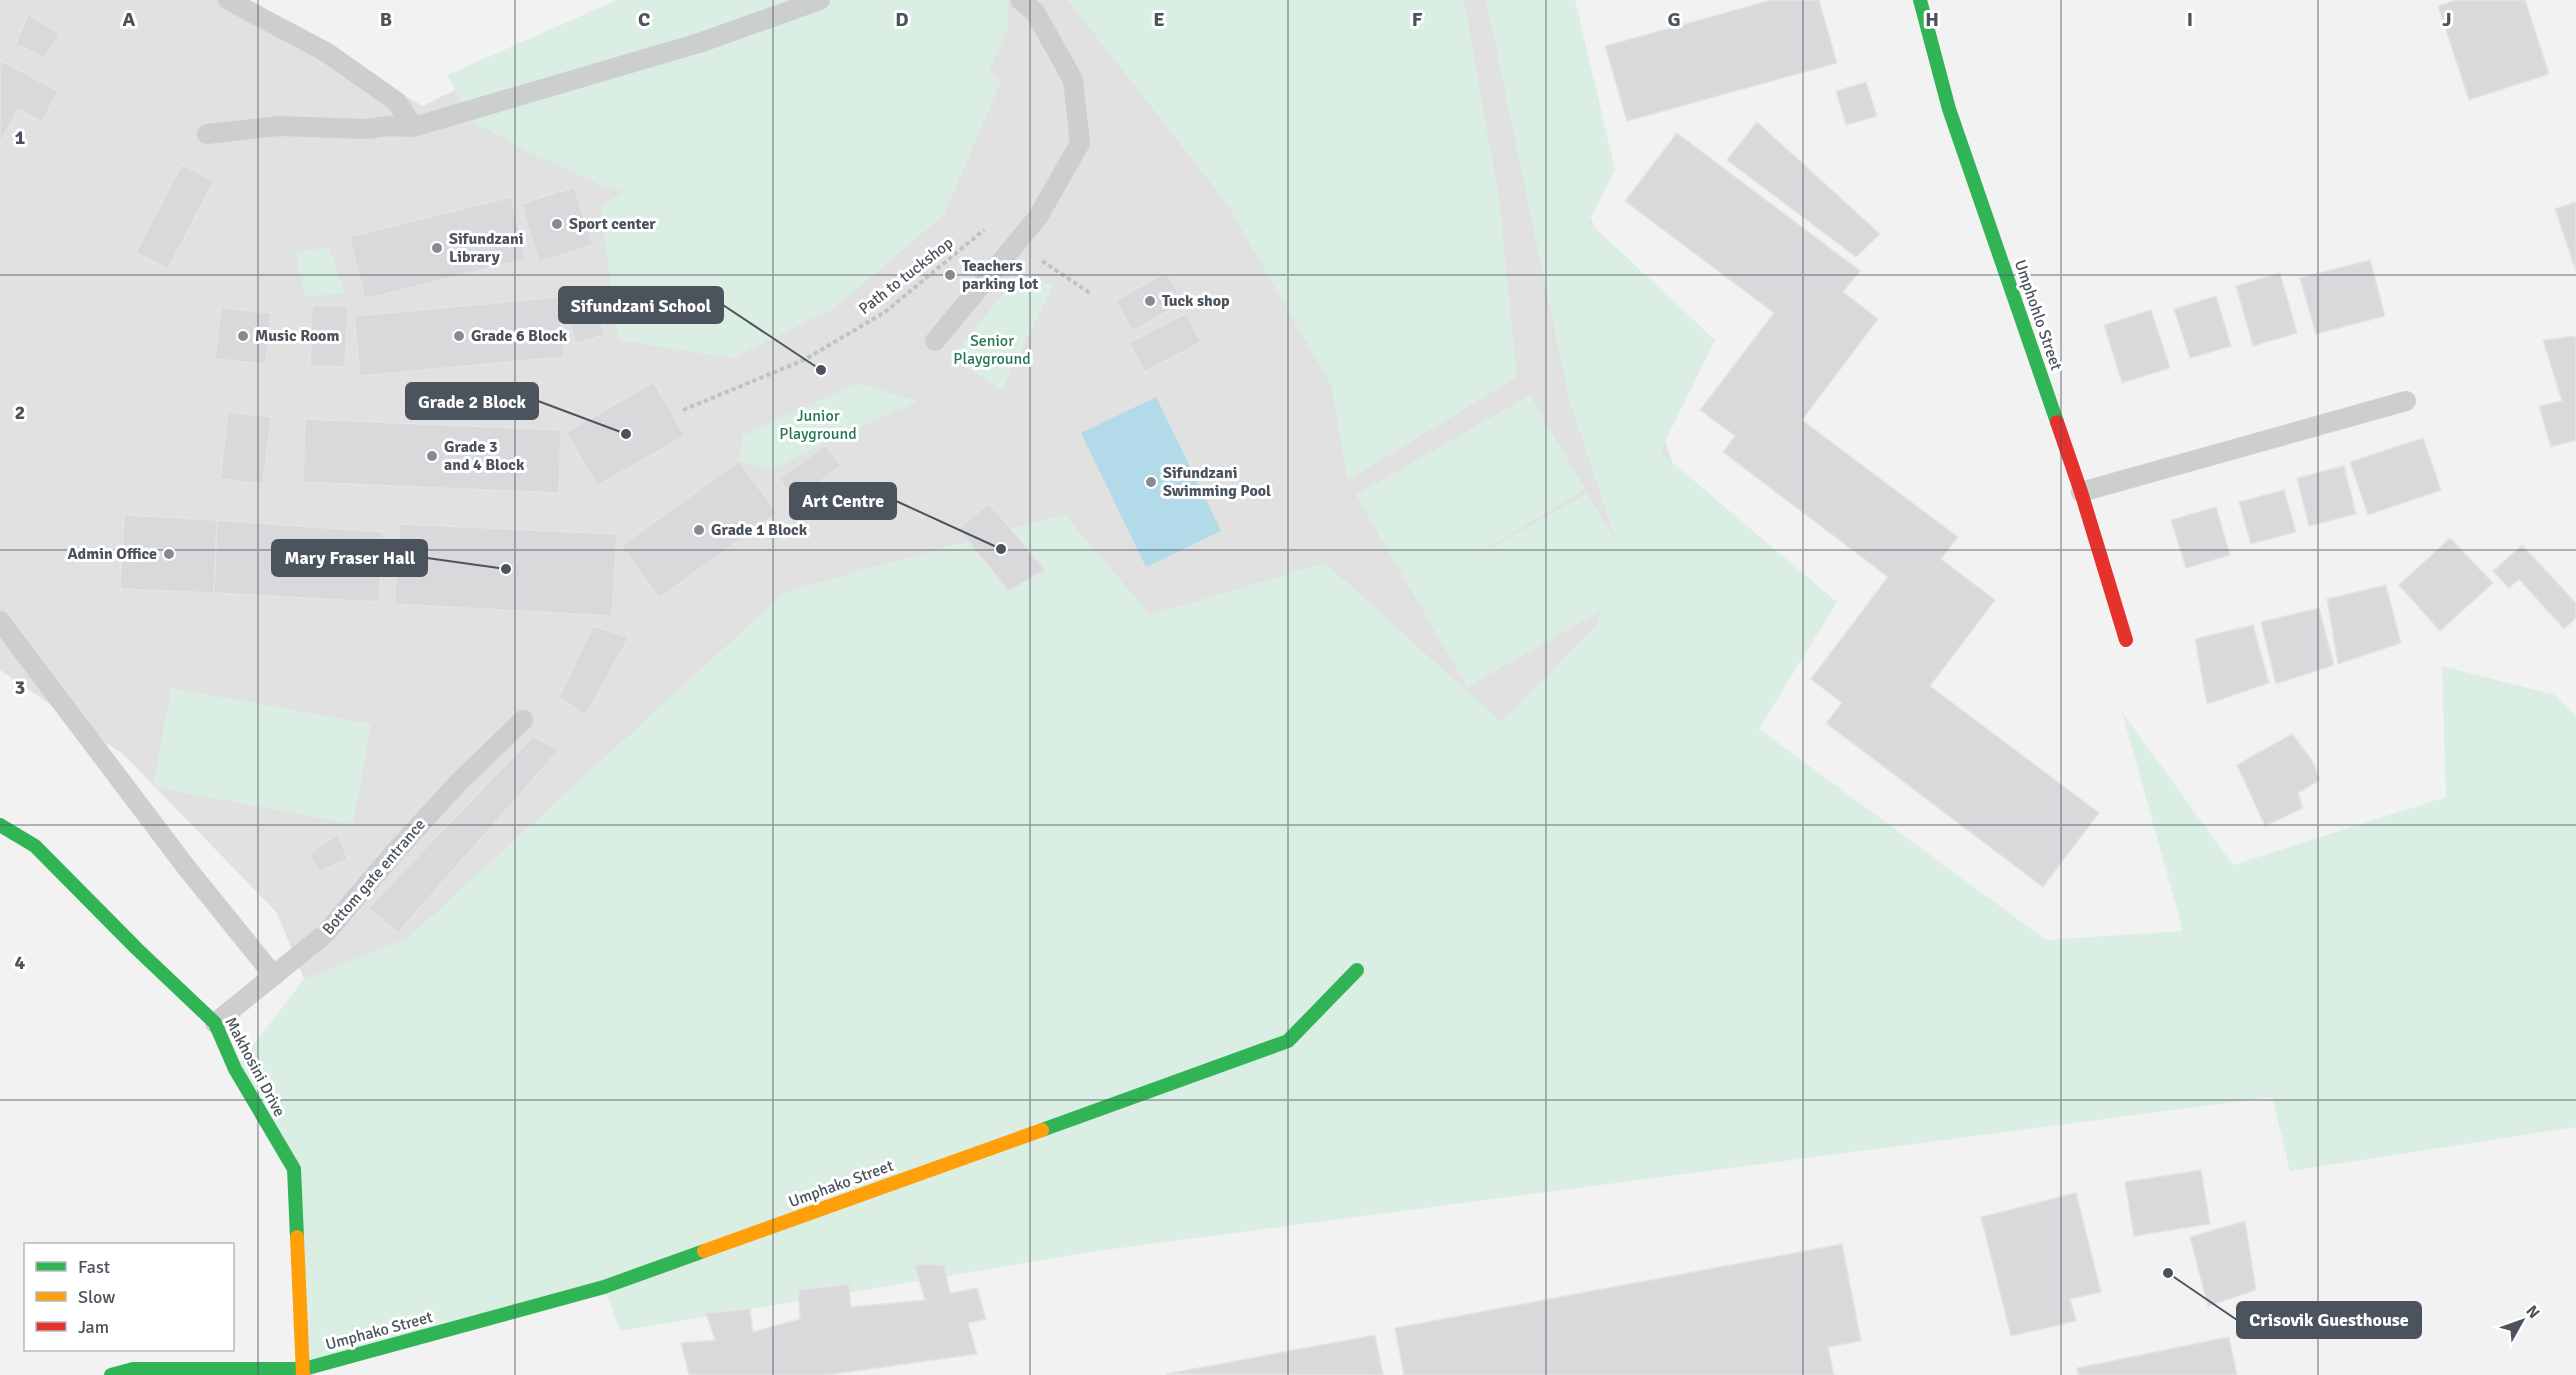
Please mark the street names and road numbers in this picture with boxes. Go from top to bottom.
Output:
street label: Path to tuckshop [855,233,957,319]
street label: Umphohlo Street [2010,257,2066,373]
street label: Bottom gate entrance [318,815,430,939]
street label: Makhosini Drive [220,1014,290,1120]
street label: Umphako Street [786,1156,896,1212]
street label: Umphako Street [323,1307,435,1355]

